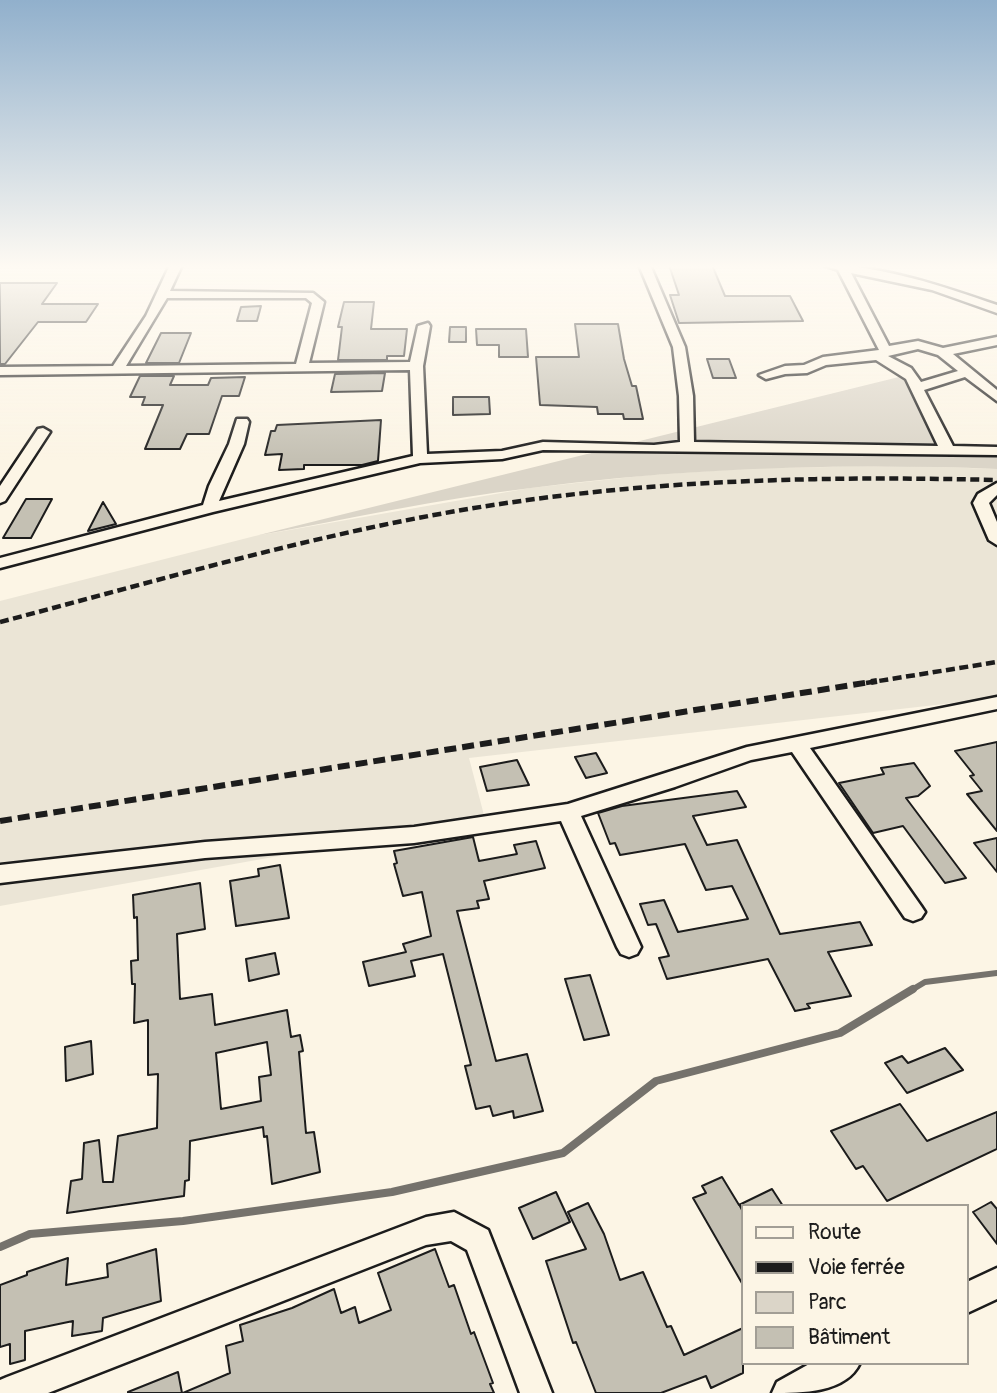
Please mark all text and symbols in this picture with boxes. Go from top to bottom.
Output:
legend [741,1204,969,1365]
text: Route [808,1219,861,1246]
text: Voie ferrée [808,1254,905,1281]
text: Parc [808,1289,847,1316]
text: Bâtiment [808,1324,890,1351]

